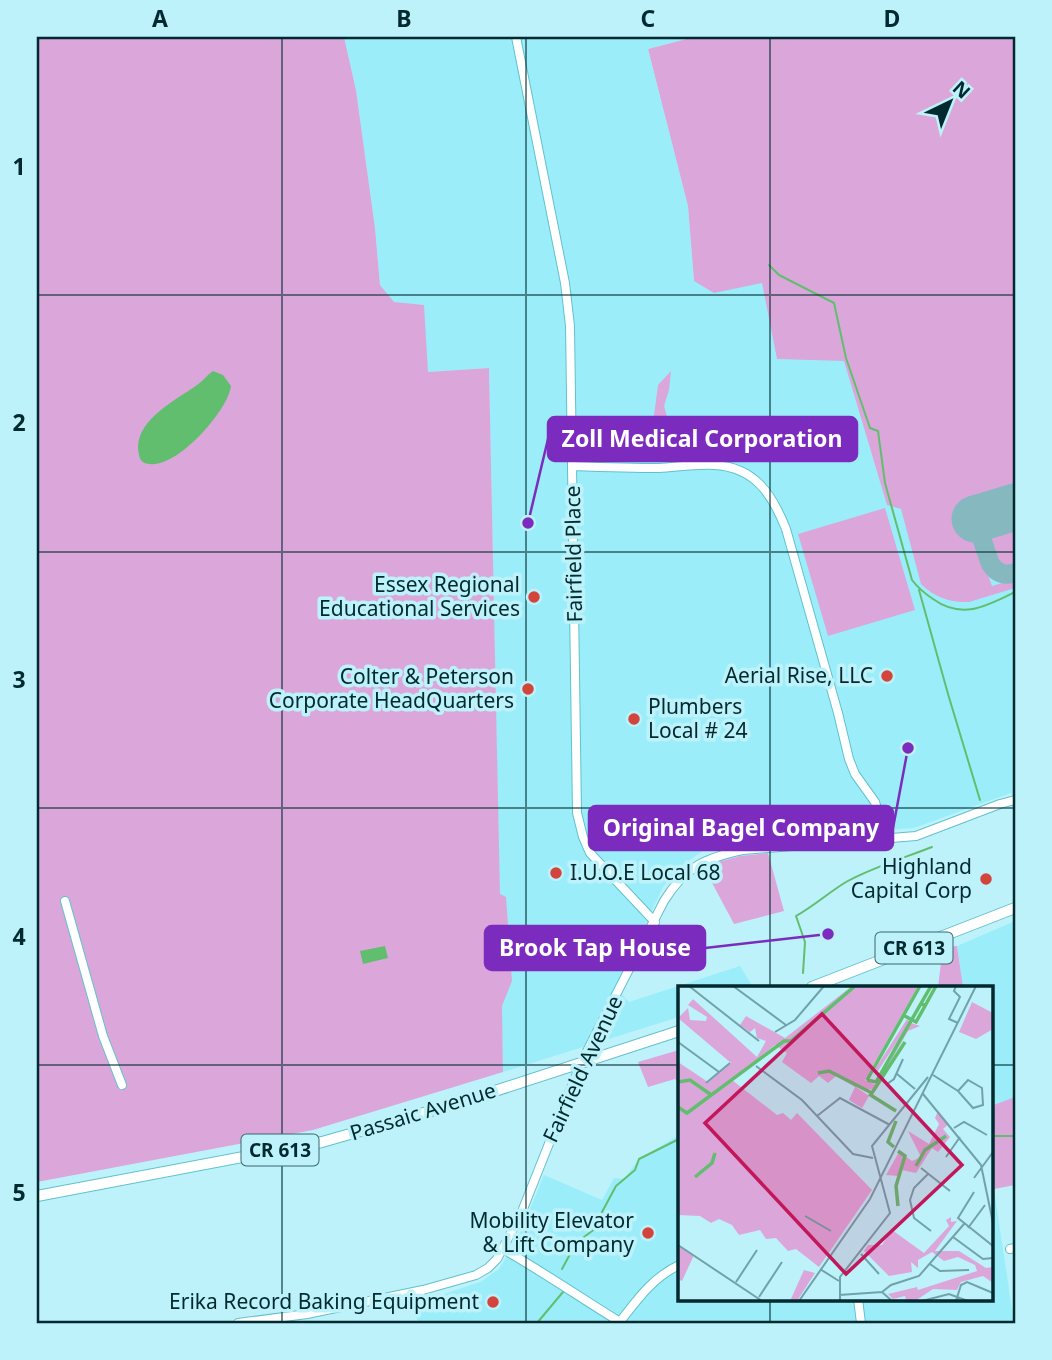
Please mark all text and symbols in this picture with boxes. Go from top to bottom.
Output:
text: A [152,2,168,34]
text: B [396,2,412,34]
text: C [641,2,656,34]
text: D [884,2,900,34]
north arrow [916,66,986,136]
text: N [947,75,976,104]
text: 1 [12,150,26,182]
text: 2 [12,406,26,438]
callout: Zoll Medical Corporation [548,417,857,461]
text: Zoll Medical Corporation [562,422,842,454]
street label: Fairfield Place [558,485,588,623]
place label: Essex Regional Educational Services [319,570,520,622]
marker: Essex Regional Educational Services [526,589,542,605]
place label: Aerial Rise, LLC [725,661,873,689]
place label: Colter & Peterson Corporate HeadQuarters [269,662,514,714]
text: 3 [12,663,26,695]
marker: Aerial Rise, LLC [879,668,895,684]
marker: Colter & Peterson Corporate HeadQuarters [520,681,536,697]
place label: Plumbers Local # 24 [648,692,748,744]
marker: Plumbers Local # 24 [626,711,642,727]
callout: Original Bagel Company [589,806,893,850]
text: Original Bagel Company [603,811,880,843]
place label: Highland Capital Corp [851,852,972,904]
place label: I.U.O.E Local 68 [570,858,721,886]
marker: I.U.O.E Local 68 [548,865,564,881]
marker: Highland Capital Corp [978,871,994,887]
text: 4 [12,920,26,952]
callout: Brook Tap House [485,926,705,970]
text: Brook Tap House [499,931,691,963]
road number: CR 613 [876,932,953,964]
inset map [678,986,992,1300]
street label: Fairfield Avenue [536,991,628,1146]
street label: Passaic Avenue [346,1076,499,1147]
road number: CR 613 [242,1134,318,1166]
text: 5 [12,1176,26,1208]
place label: Mobility Elevator & Lift Company [469,1206,634,1258]
marker: Mobility Elevator & Lift Company [640,1225,656,1241]
place label: Erika Record Baking Equipment [169,1287,479,1315]
marker: Erika Record Baking Equipment [485,1294,501,1310]

